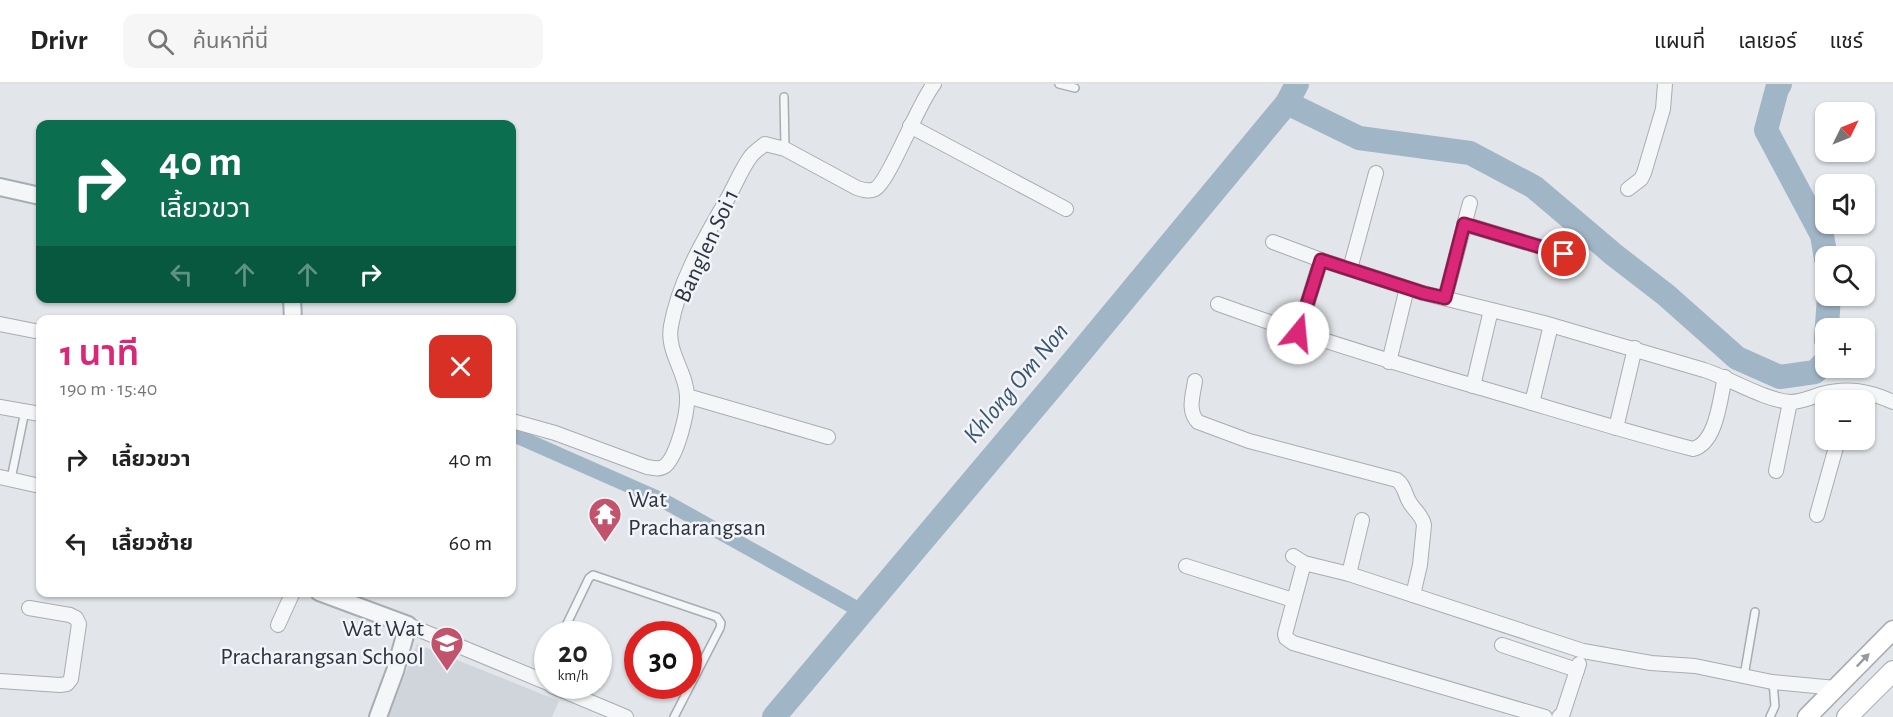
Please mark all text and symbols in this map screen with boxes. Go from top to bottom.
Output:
search box [123,14,543,68]
icon: search [144,25,177,58]
text: Drivr [30,27,87,55]
text: ค้นหาที่นี่ [192,30,268,52]
text: แผนที่ [1654,31,1705,52]
text: เลเยอร์ [1738,31,1797,52]
text: แชร์ [1830,31,1863,52]
north arrow [1815,102,1875,162]
map controls [1815,102,1875,450]
text: 40 m [159,141,242,183]
icon: right [60,144,138,222]
button: sound [1815,174,1875,234]
street label: Banglen Soi 1 [670,186,744,306]
text: เลี้ยวขวา [159,195,250,222]
pin [1538,228,1589,279]
icon: arrive [1547,237,1580,270]
button: search [1815,246,1875,306]
icon: left [165,258,198,291]
icon: ahead [228,258,261,291]
icon: ahead [291,258,324,291]
icon: right [354,258,387,291]
position arrow [1266,301,1330,365]
water label: Khlong Om Non [958,318,1074,448]
button: + [1815,318,1875,378]
button: close [429,335,492,398]
text: 1 นาที [60,336,139,372]
text: 190 m · 15:40 [60,379,157,399]
button: − [1815,390,1875,450]
icon: right [60,443,93,476]
text: เลี้ยวขวา [111,448,191,470]
text: 40 m [449,448,492,470]
place label: Wat Pracharangsan [628,488,766,540]
temple icon: Wat Pracharangsan [587,496,623,543]
icon: left [60,527,93,560]
text: เลี้ยวซ้าย [111,532,193,554]
text: 60 m [449,532,492,554]
place label: Wat Wat Pracharangsan School [220,617,424,669]
speed limit sign: 30 [624,621,702,699]
school or university icon: Wat Wat Pracharangsan School [429,625,465,672]
text: 20 [558,638,588,668]
one-way arrow [1856,654,1870,668]
text: km/h [558,668,588,683]

